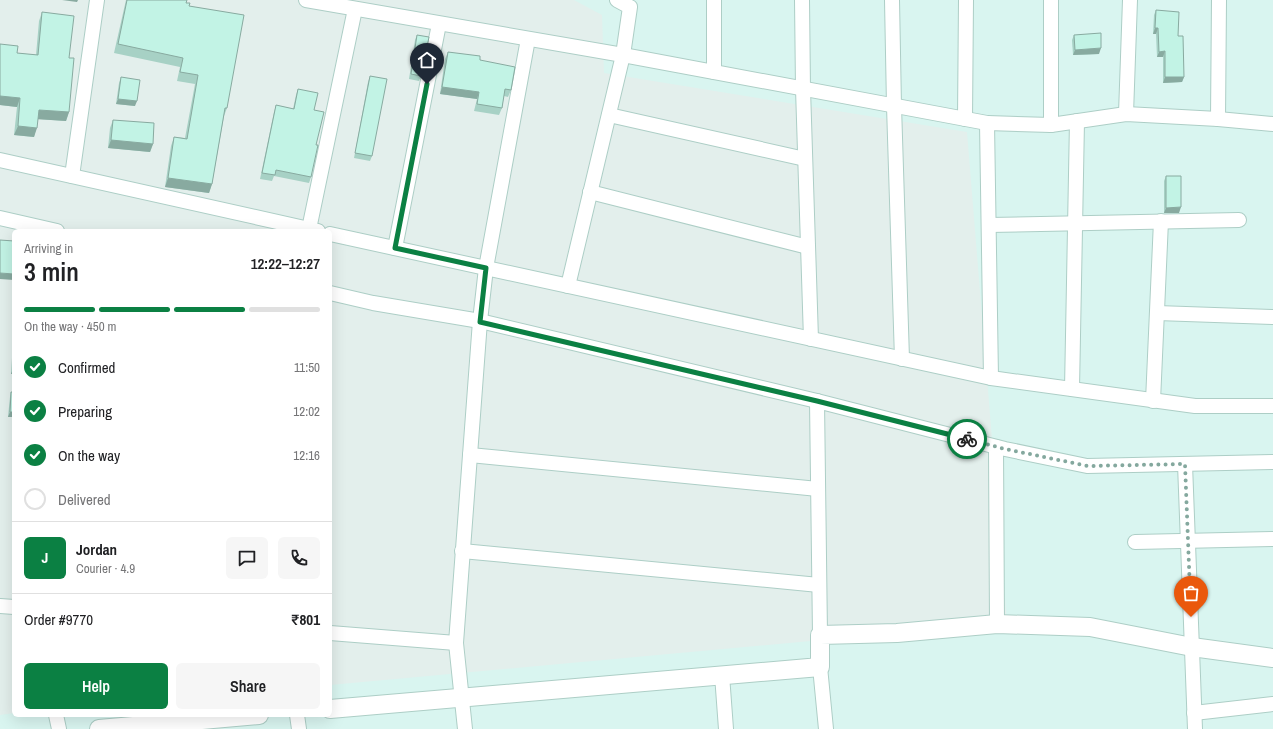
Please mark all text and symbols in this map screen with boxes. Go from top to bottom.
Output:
pin [410,43,444,84]
icon: home [416,49,438,71]
text: Arriving in [24,240,73,257]
text: 12:22–12:27 [251,253,320,274]
text: 3 min [24,254,79,289]
text: On the way · 450 m [24,318,116,335]
icon: check [24,356,46,378]
text: Confirmed [58,357,115,378]
text: 11:50 [294,359,320,376]
icon: check [24,400,46,422]
text: Preparing [58,401,112,422]
text: 12:02 [293,403,320,420]
courier [947,419,987,459]
icon: bike [956,428,978,450]
icon: check [24,444,46,466]
text: On the way [58,445,120,466]
text: 12:16 [293,447,320,464]
text: Delivered [58,489,111,510]
button: chat [226,537,268,579]
button: phone [278,537,320,579]
text: Jordan [76,539,117,560]
text: J [42,547,48,568]
text: Courier · 4.9 [76,560,135,577]
pin [1174,576,1208,617]
icon: bag [1180,582,1202,604]
text: Order #9770 [24,609,93,630]
text: ₹801 [291,609,320,630]
button: Help [24,663,168,709]
button: Share [176,663,320,709]

